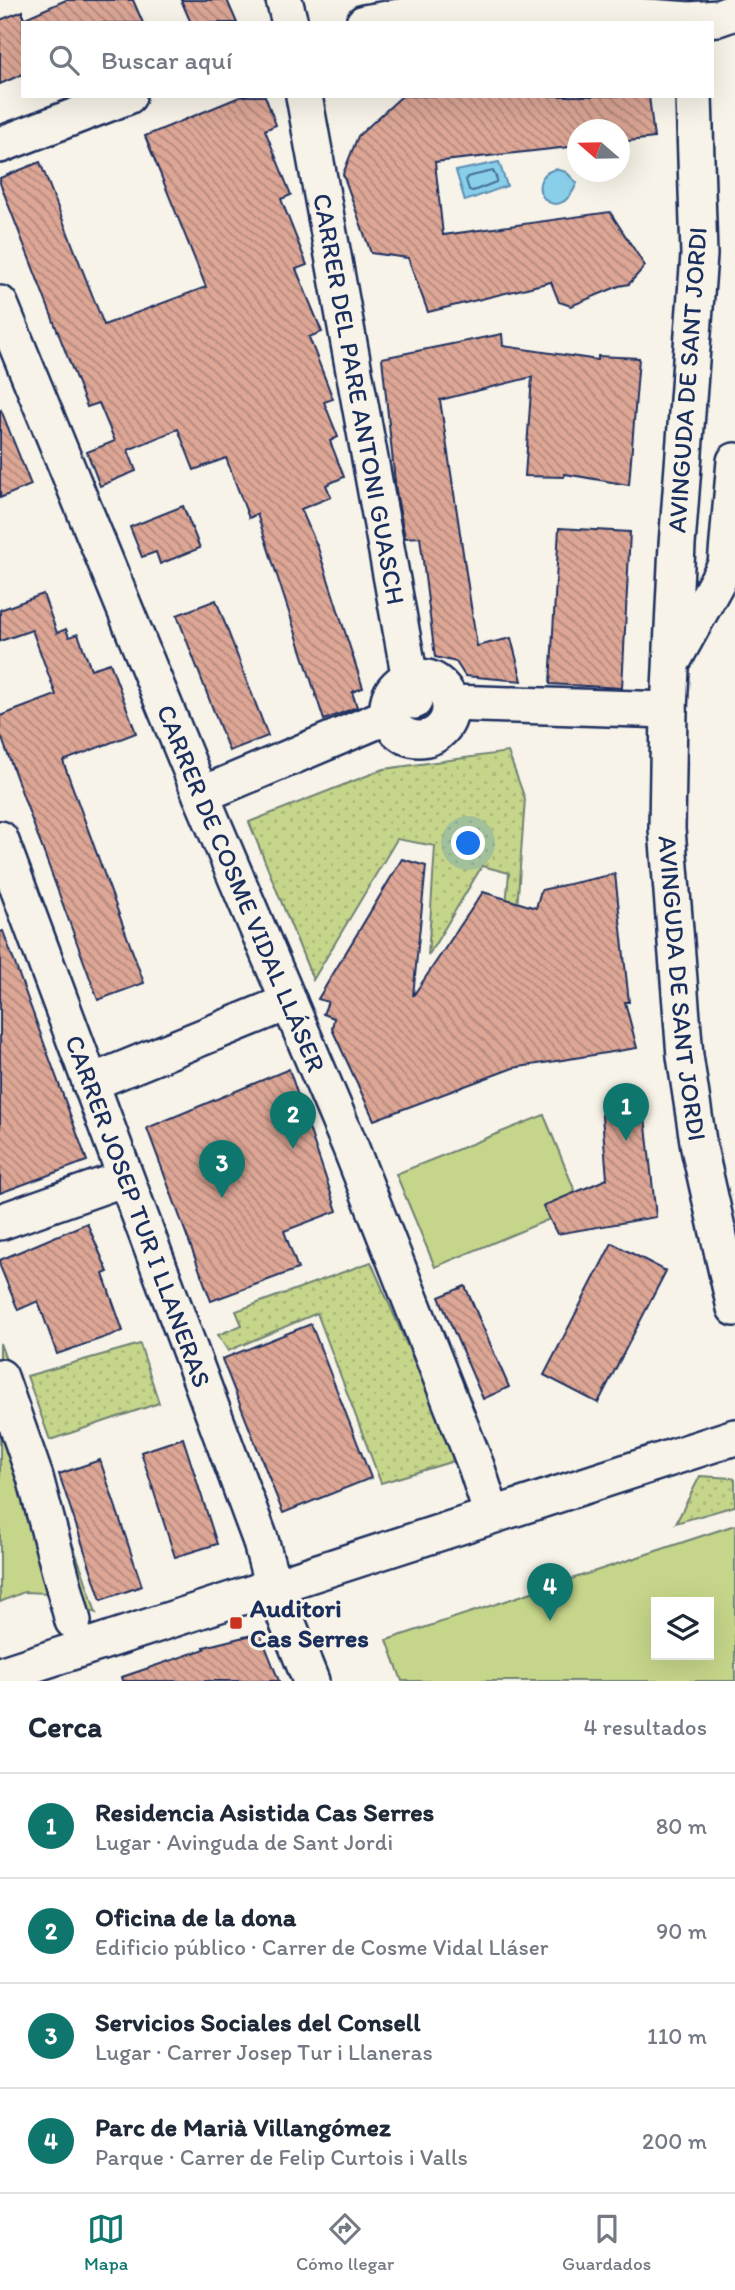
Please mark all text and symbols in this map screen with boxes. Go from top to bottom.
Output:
search box [21,21,714,98]
icon: search [45,41,83,79]
text: Buscar aquí [101,44,232,76]
north arrow [567,119,630,182]
street label: CARRER DEL PARE ANTONI GUASCH [306,191,412,607]
street label: AVINGUDA DE SANT JORDI [660,226,714,534]
street label: CARRER DE COSME VIDAL LLÁSER [150,700,333,1077]
your location [451,826,485,860]
street label: AVINGUDA DE SANT JORDI [652,834,714,1143]
street label: CARRER JOSEP TUR I LLANERAS [58,1031,218,1392]
pin: 1 [603,1083,649,1141]
pin: 2 [270,1091,316,1149]
pin: 3 [199,1140,245,1198]
pin: 4 [527,1563,573,1621]
place label: Auditori Cas Serres [249,1592,369,1654]
map controls [651,1597,714,1660]
button: layers [651,1597,714,1660]
marker: Auditori Cas Serres [228,1615,244,1631]
text: Cerca [28,1708,102,1745]
text: 4 resultados [584,1713,707,1741]
text: Residencia Asistida Cas Serres [95,1796,434,1828]
text: 1 [46,1812,56,1840]
text: 80 m [656,1812,707,1840]
text: Lugar · Avinguda de Sant Jordi [95,1828,393,1856]
text: Oficina de la dona [95,1901,296,1933]
text: 2 [45,1917,57,1945]
text: 90 m [656,1917,707,1945]
text: Edificio público · Carrer de Cosme Vidal Lláser [95,1933,548,1961]
text: Servicios Sociales del Consell [95,2006,421,2038]
text: 3 [45,2022,57,2050]
text: 110 m [647,2022,707,2050]
text: Lugar · Carrer Josep Tur i Llaneras [95,2038,433,2066]
text: Parc de Marià Villangómez [95,2111,391,2143]
text: 4 [44,2127,58,2155]
text: 200 m [642,2127,707,2155]
text: Parque · Carrer de Felip Curtois i Valls [95,2143,468,2171]
tab: Mapa [84,2210,128,2275]
tab: Cómo llegar [296,2210,394,2275]
tab: Guardados [562,2210,651,2275]

